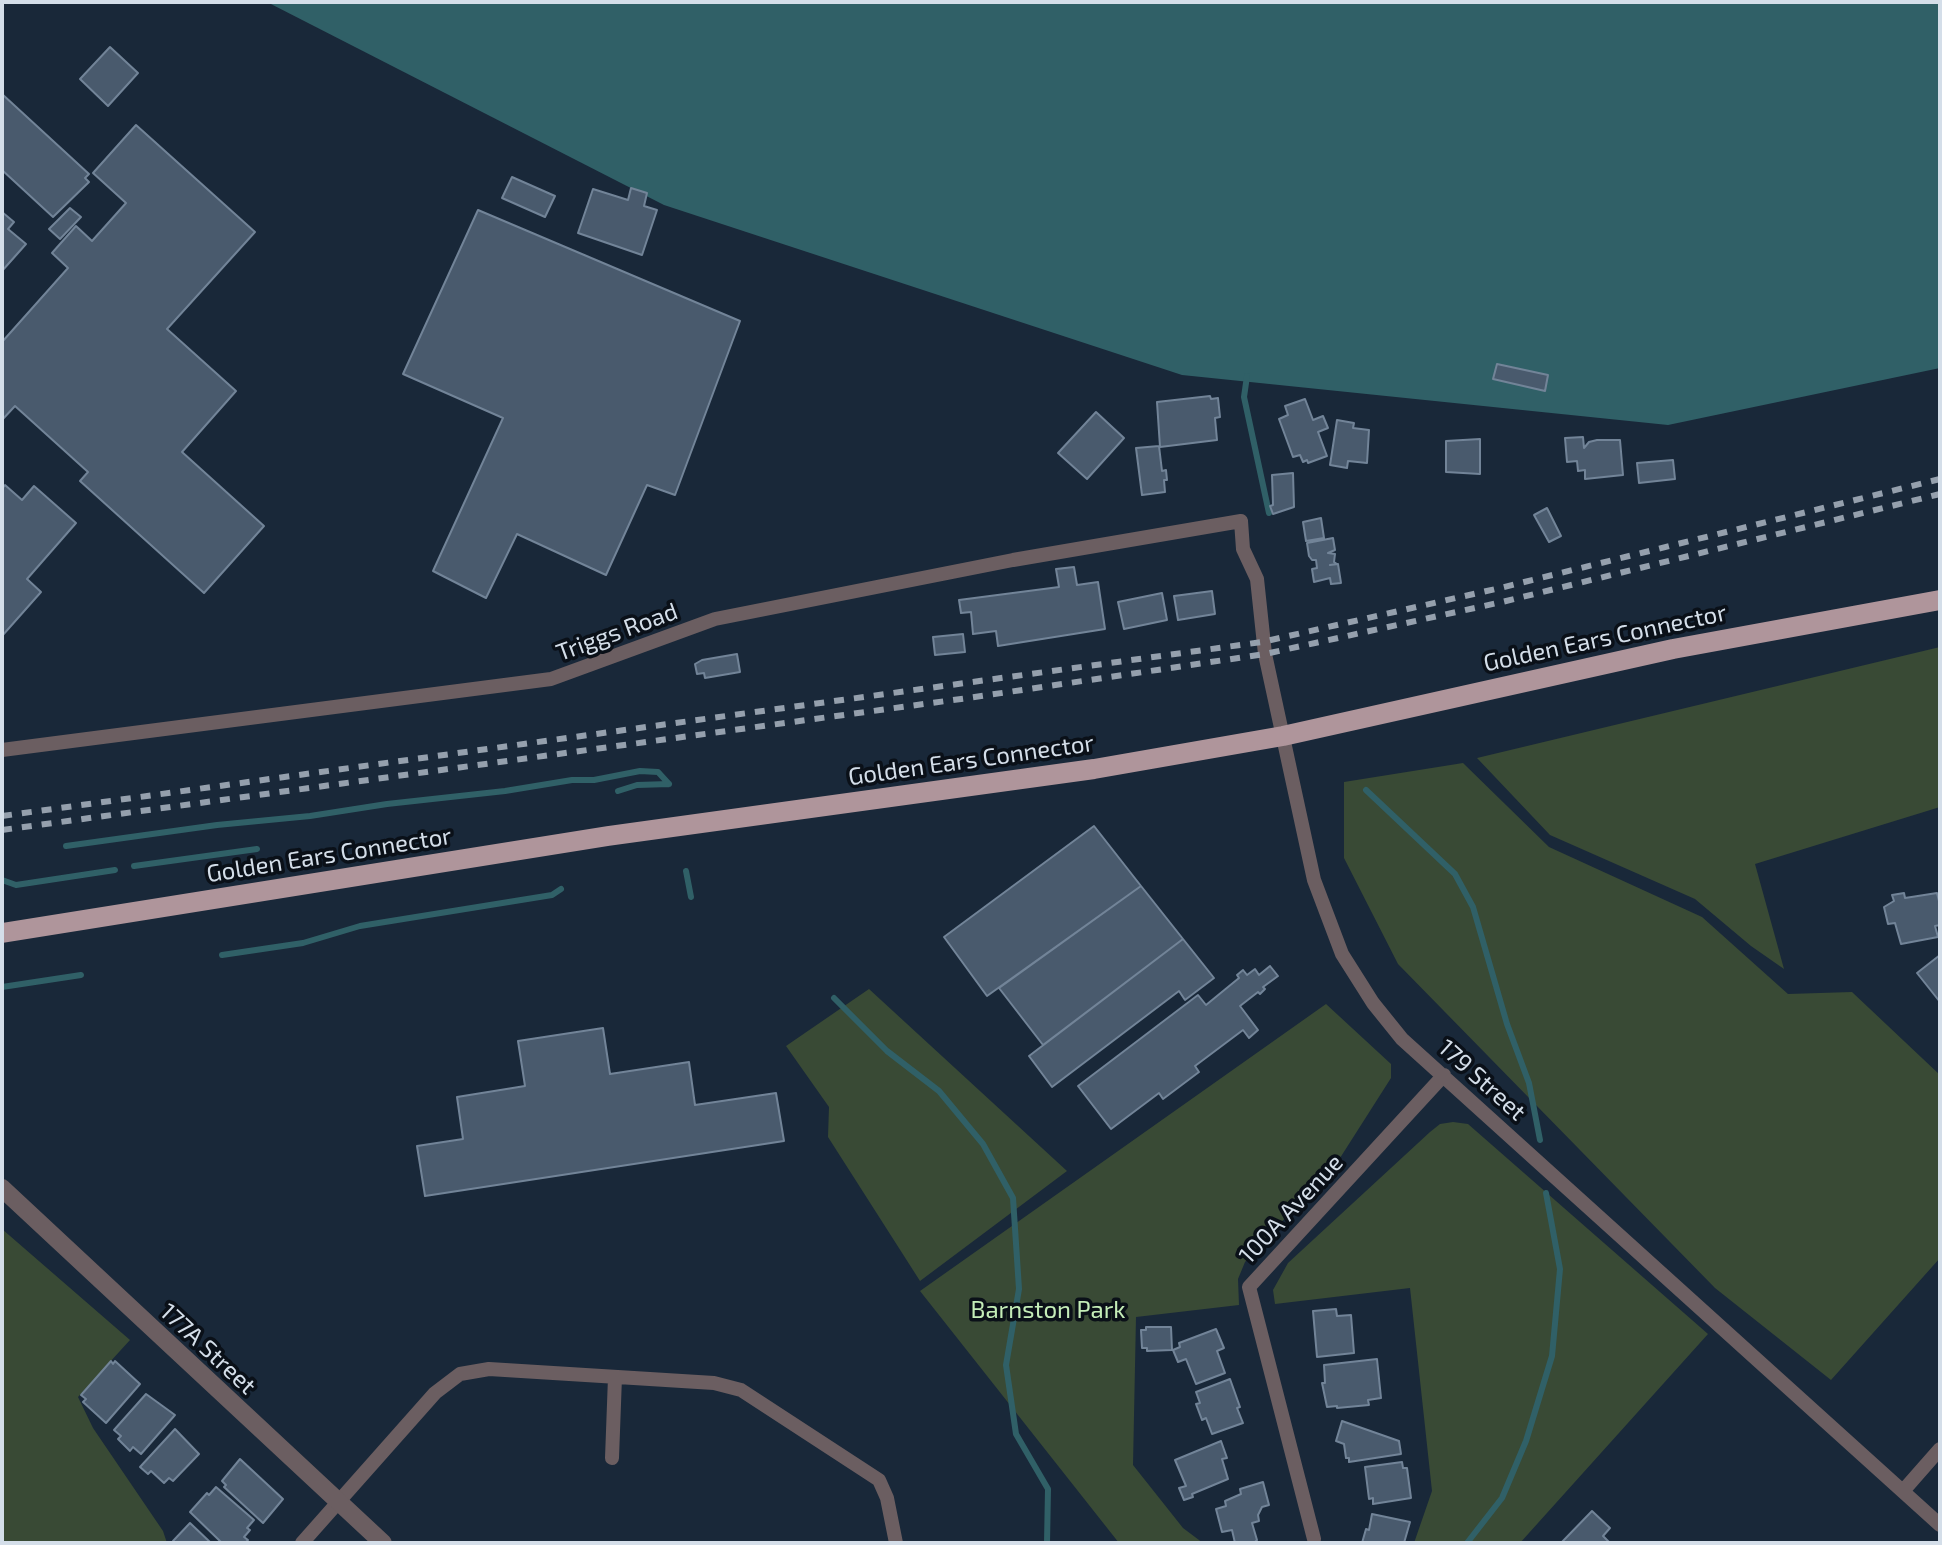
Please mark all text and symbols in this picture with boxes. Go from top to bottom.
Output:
street label: Triggs Road [552,597,682,667]
street label: Golden Ears Connector [1481,598,1729,678]
street label: Golden Ears Connector [846,728,1096,792]
street label: Golden Ears Connector [204,821,454,889]
street label: 179 Street [1432,1033,1532,1127]
street label: 100A Avenue [1233,1148,1349,1270]
park label: Barnston Park [971,1296,1125,1324]
street label: 177A Street [154,1297,262,1401]

